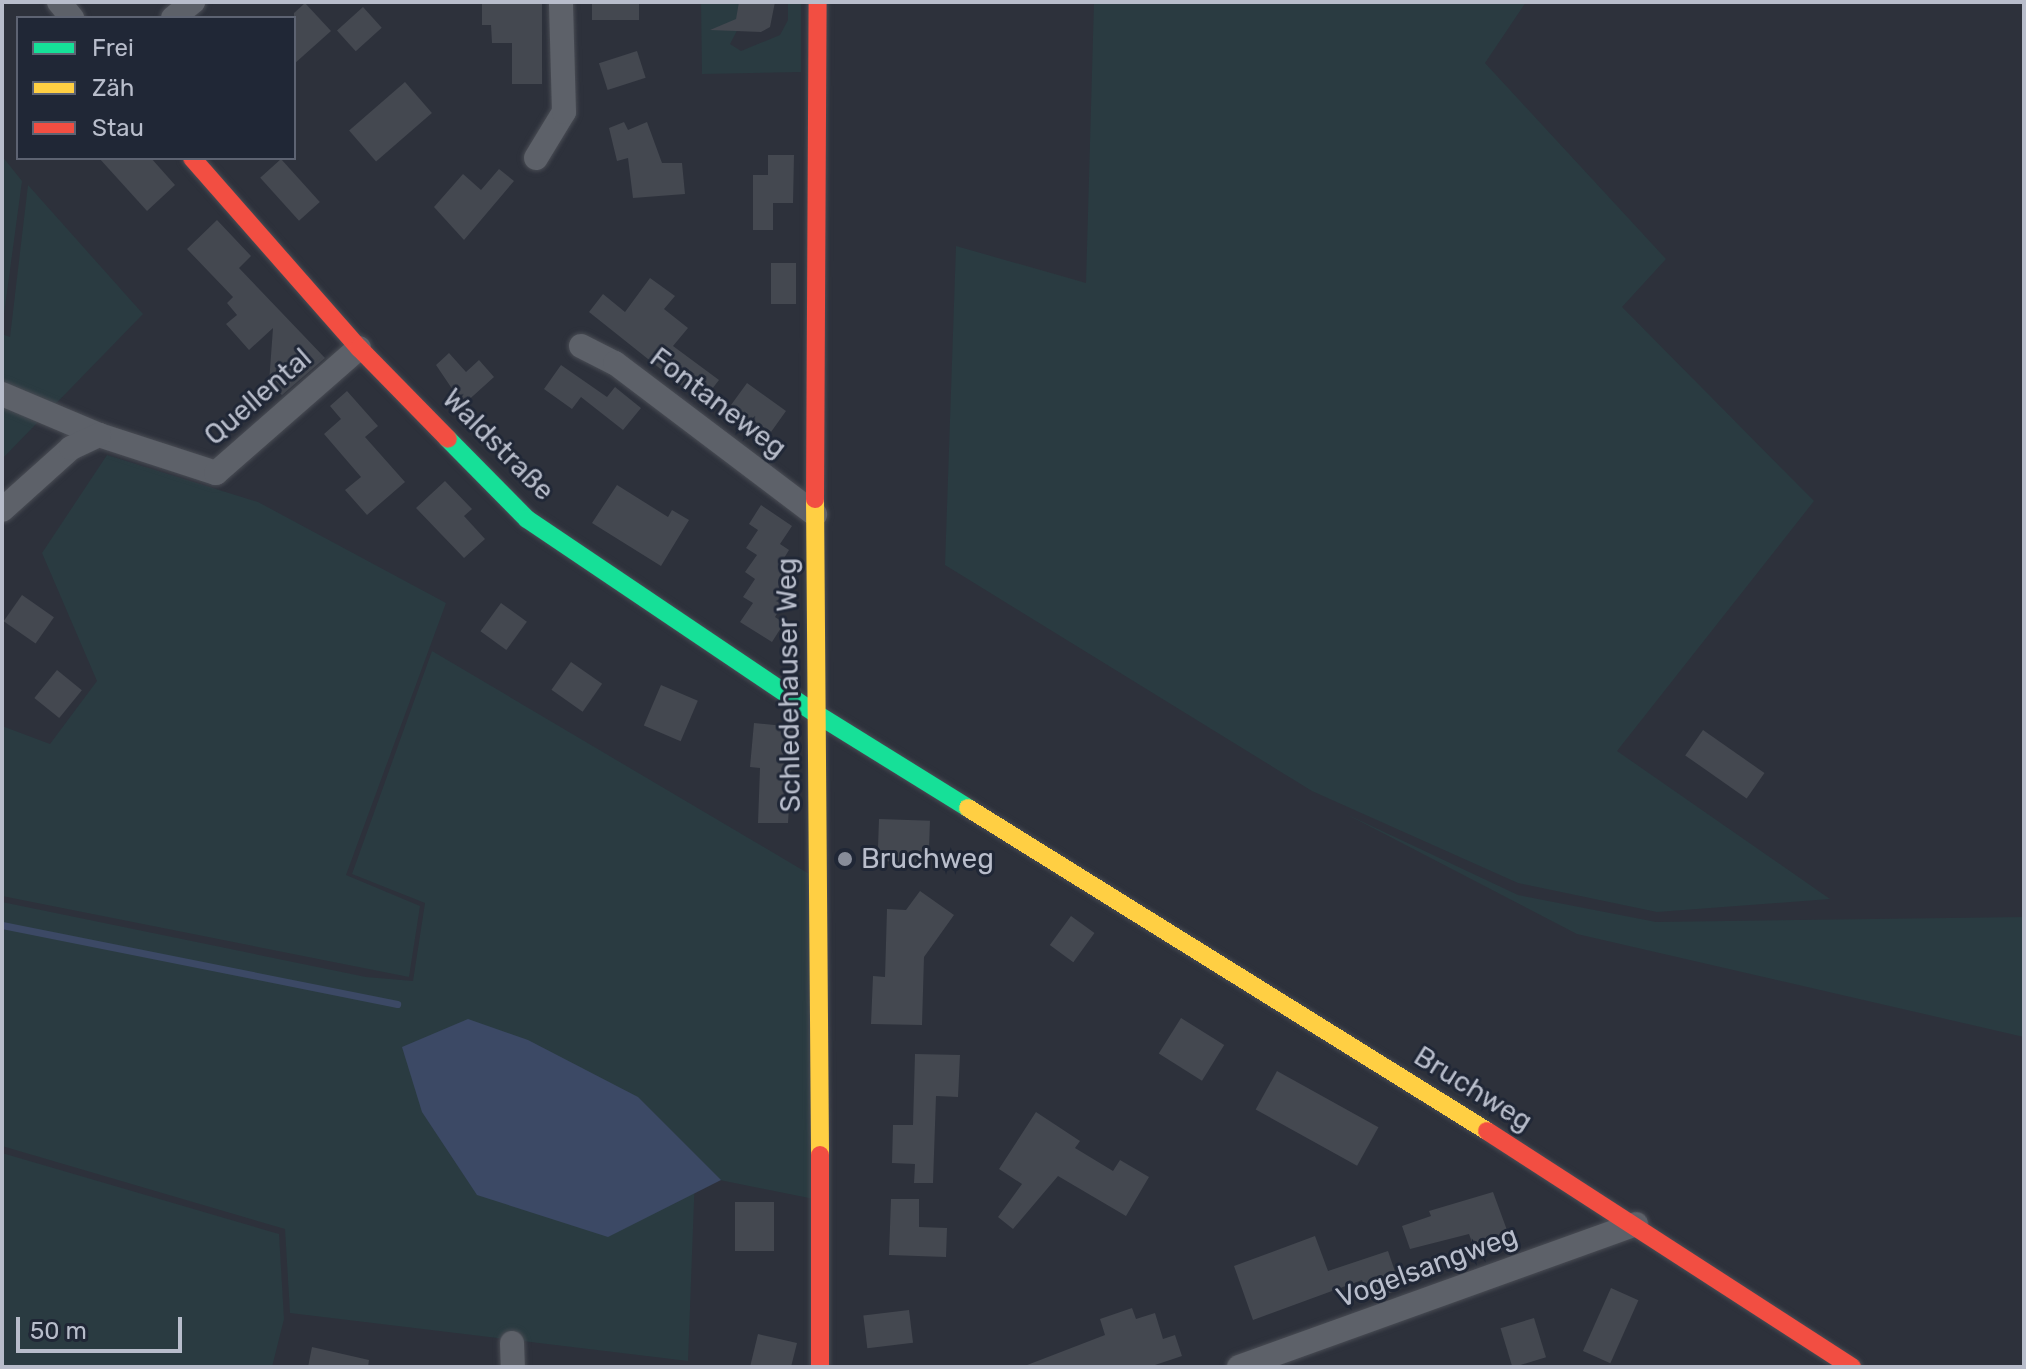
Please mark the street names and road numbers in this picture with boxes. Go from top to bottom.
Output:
street label: Quellental [198,341,318,453]
street label: Fontaneweg [643,341,793,465]
street label: Waldstraße [435,382,561,508]
street label: Schledehauser Weg [770,557,808,813]
street label: Bruchweg [1408,1040,1538,1138]
street label: Vogelsangweg [1332,1219,1522,1315]

